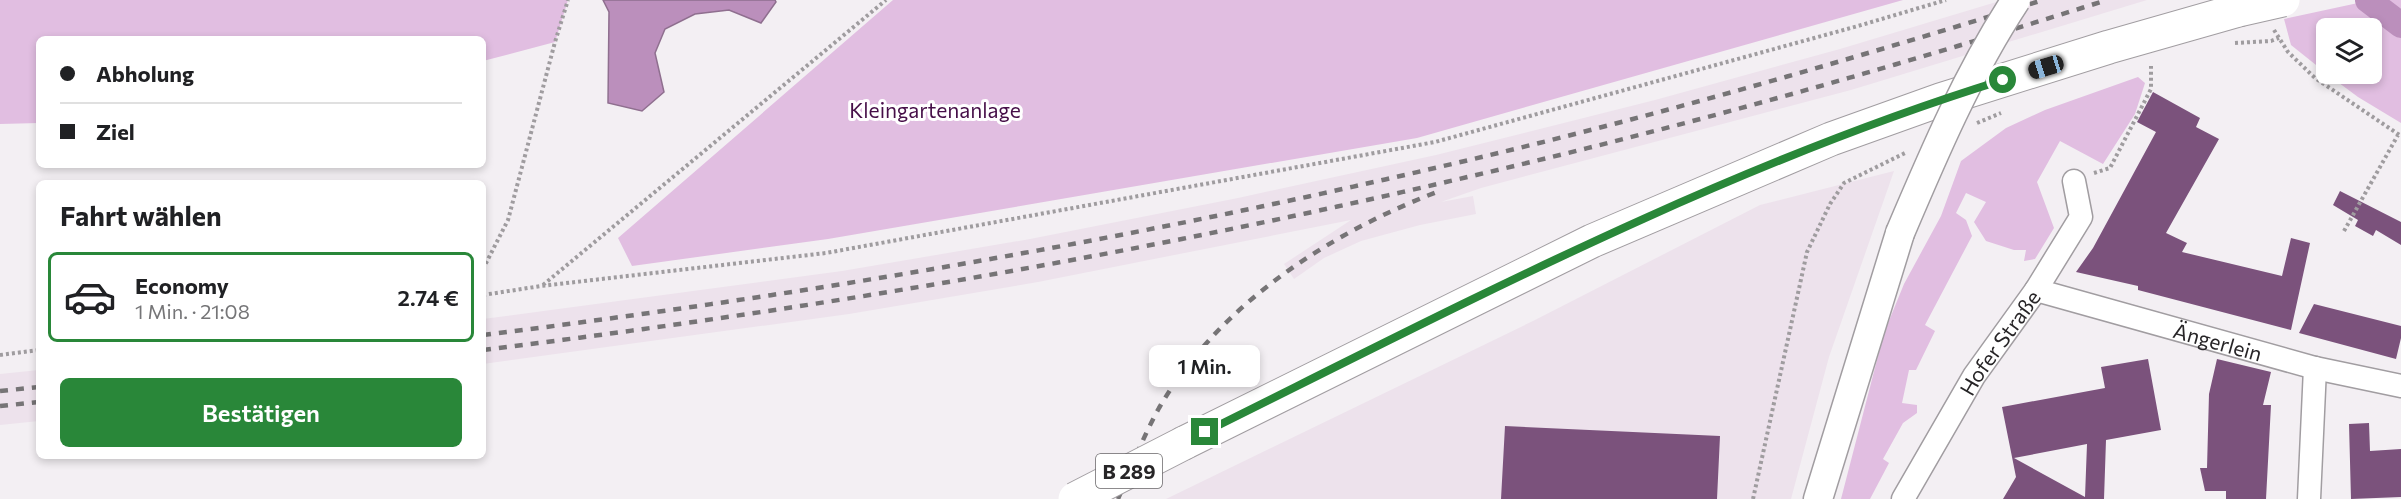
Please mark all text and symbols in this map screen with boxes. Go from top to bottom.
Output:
map controls [2316,18,2382,84]
button: layers [2316,18,2382,84]
car [2026,53,2066,81]
text: Abholung [96,60,194,87]
route start [1989,66,2016,93]
park label: Kleingartenanlage [849,97,1021,122]
text: Ziel [96,118,135,145]
text: Fahrt wählen [60,199,222,232]
icon: car [63,270,117,324]
text: Economy [135,272,229,299]
text: 2.74 € [398,284,459,311]
street label: Hofer Straße [1953,285,2045,399]
text: 1 Min. · 21:08 [135,299,250,323]
street label: Ängerlein [2171,317,2265,365]
callout: 1 Min. [1150,345,1260,387]
text: 1 Min. [1178,354,1232,378]
button: Bestätigen [60,378,462,447]
route end [1191,418,1218,445]
road number: B 289 [1096,454,1162,488]

